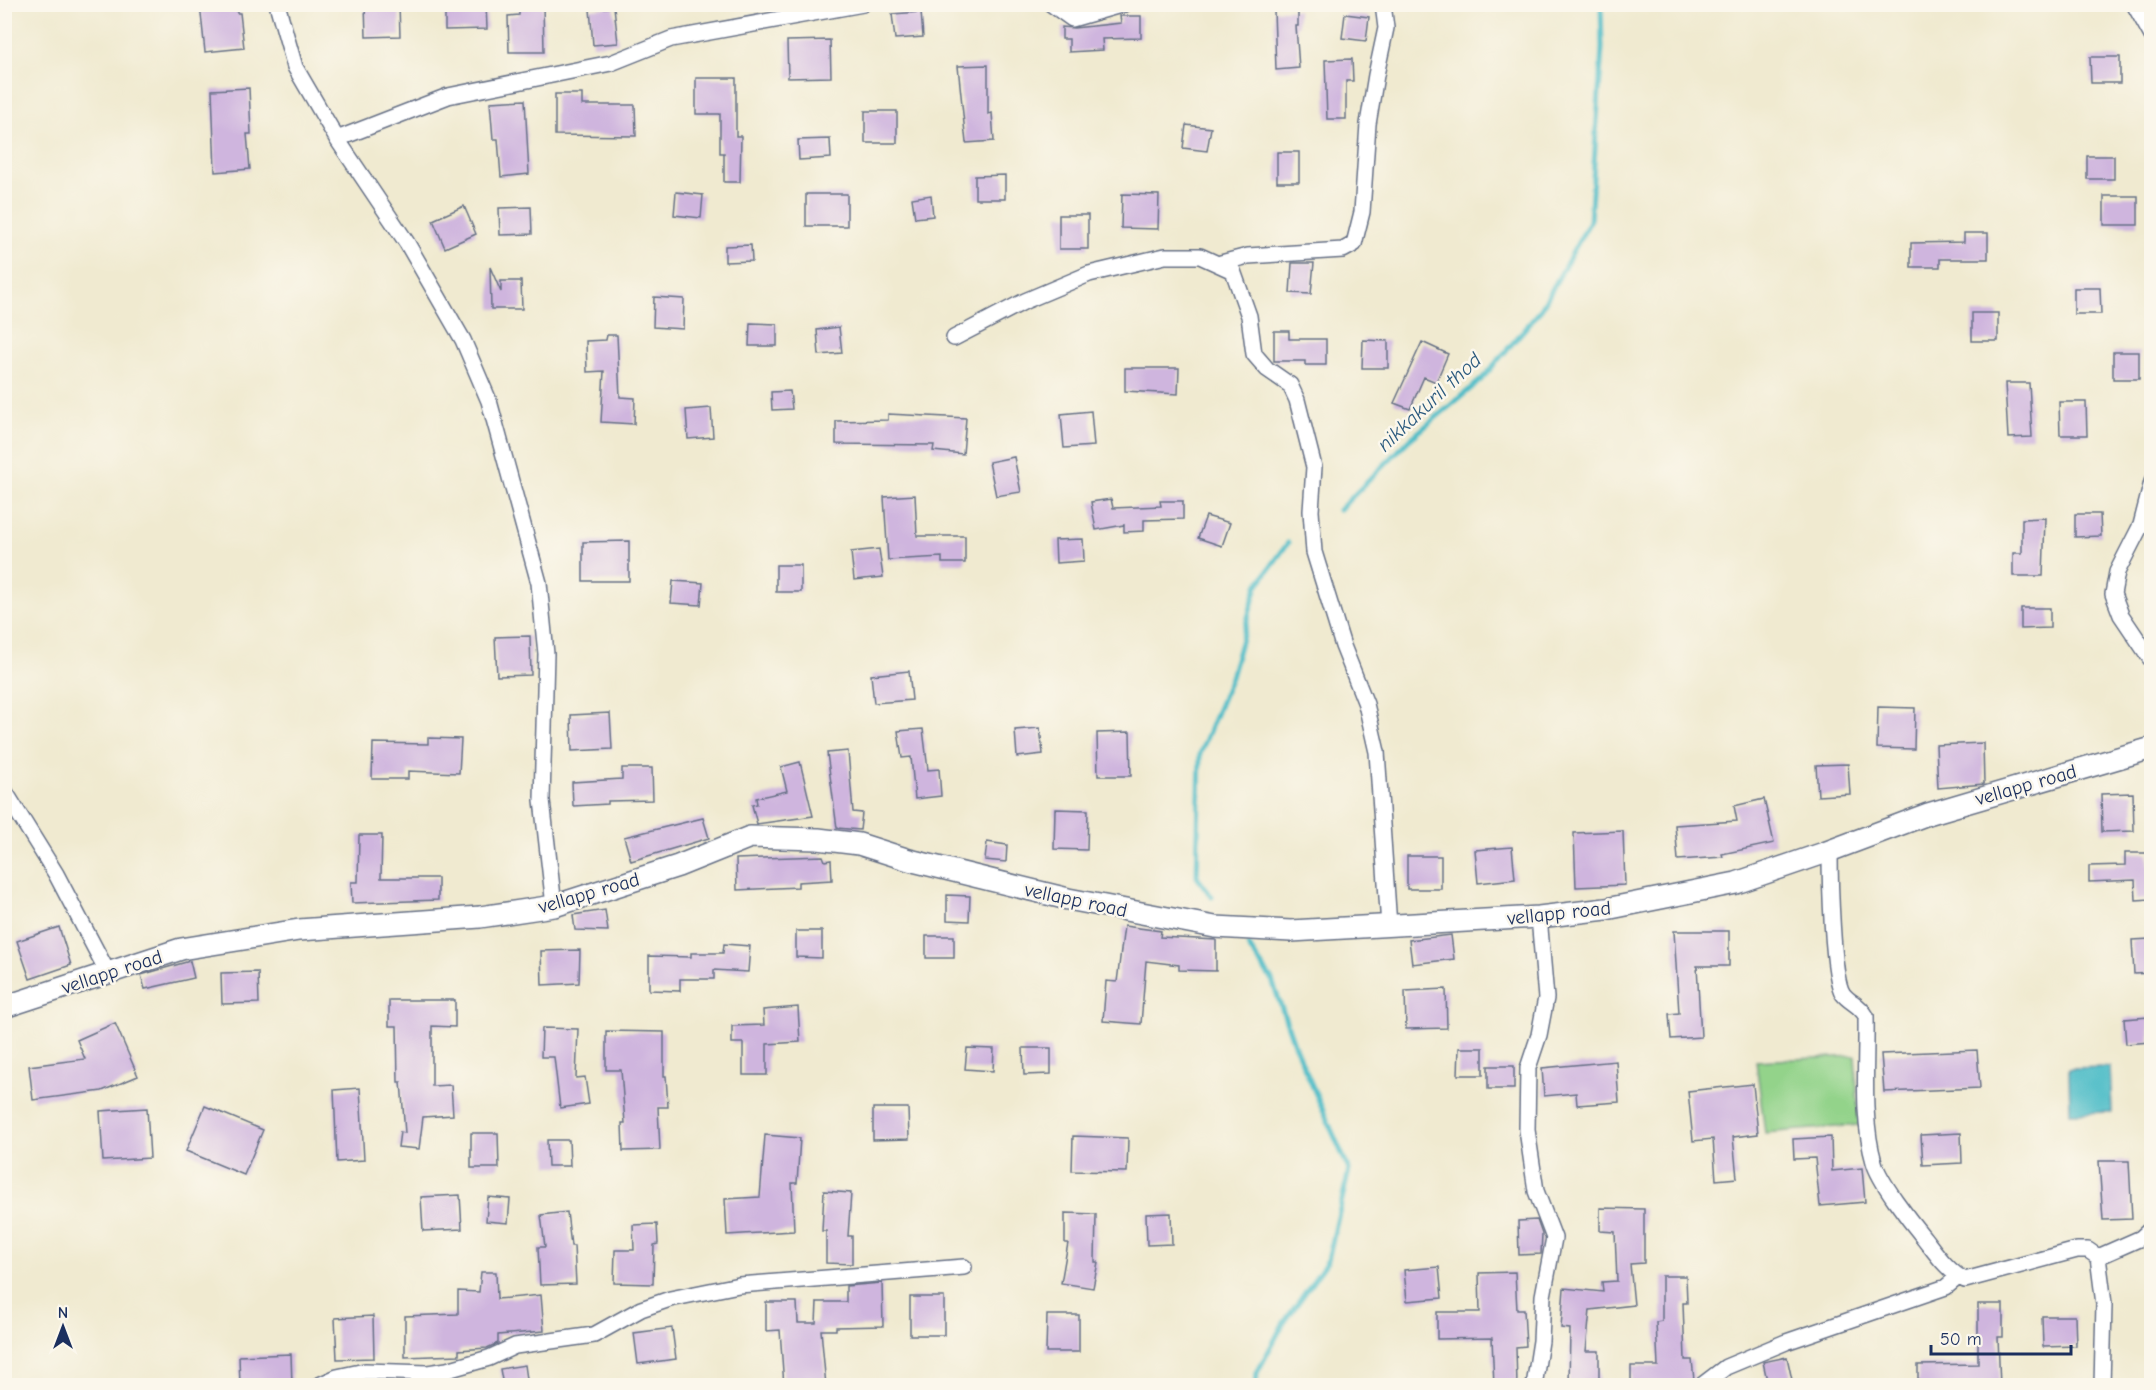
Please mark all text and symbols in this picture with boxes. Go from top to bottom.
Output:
water label: nikkakuril thod [1372,347,1487,456]
street label: vellapp road [1972,760,2079,811]
street label: vellapp road [535,868,642,919]
street label: vellapp road [1022,878,1129,922]
street label: vellapp road [1505,896,1612,930]
street label: vellapp road [58,945,165,999]
north arrow [33,1297,93,1357]
text: N [58,1304,68,1322]
scale bar [1931,1318,2070,1356]
text: 50 m [1940,1329,1982,1350]

